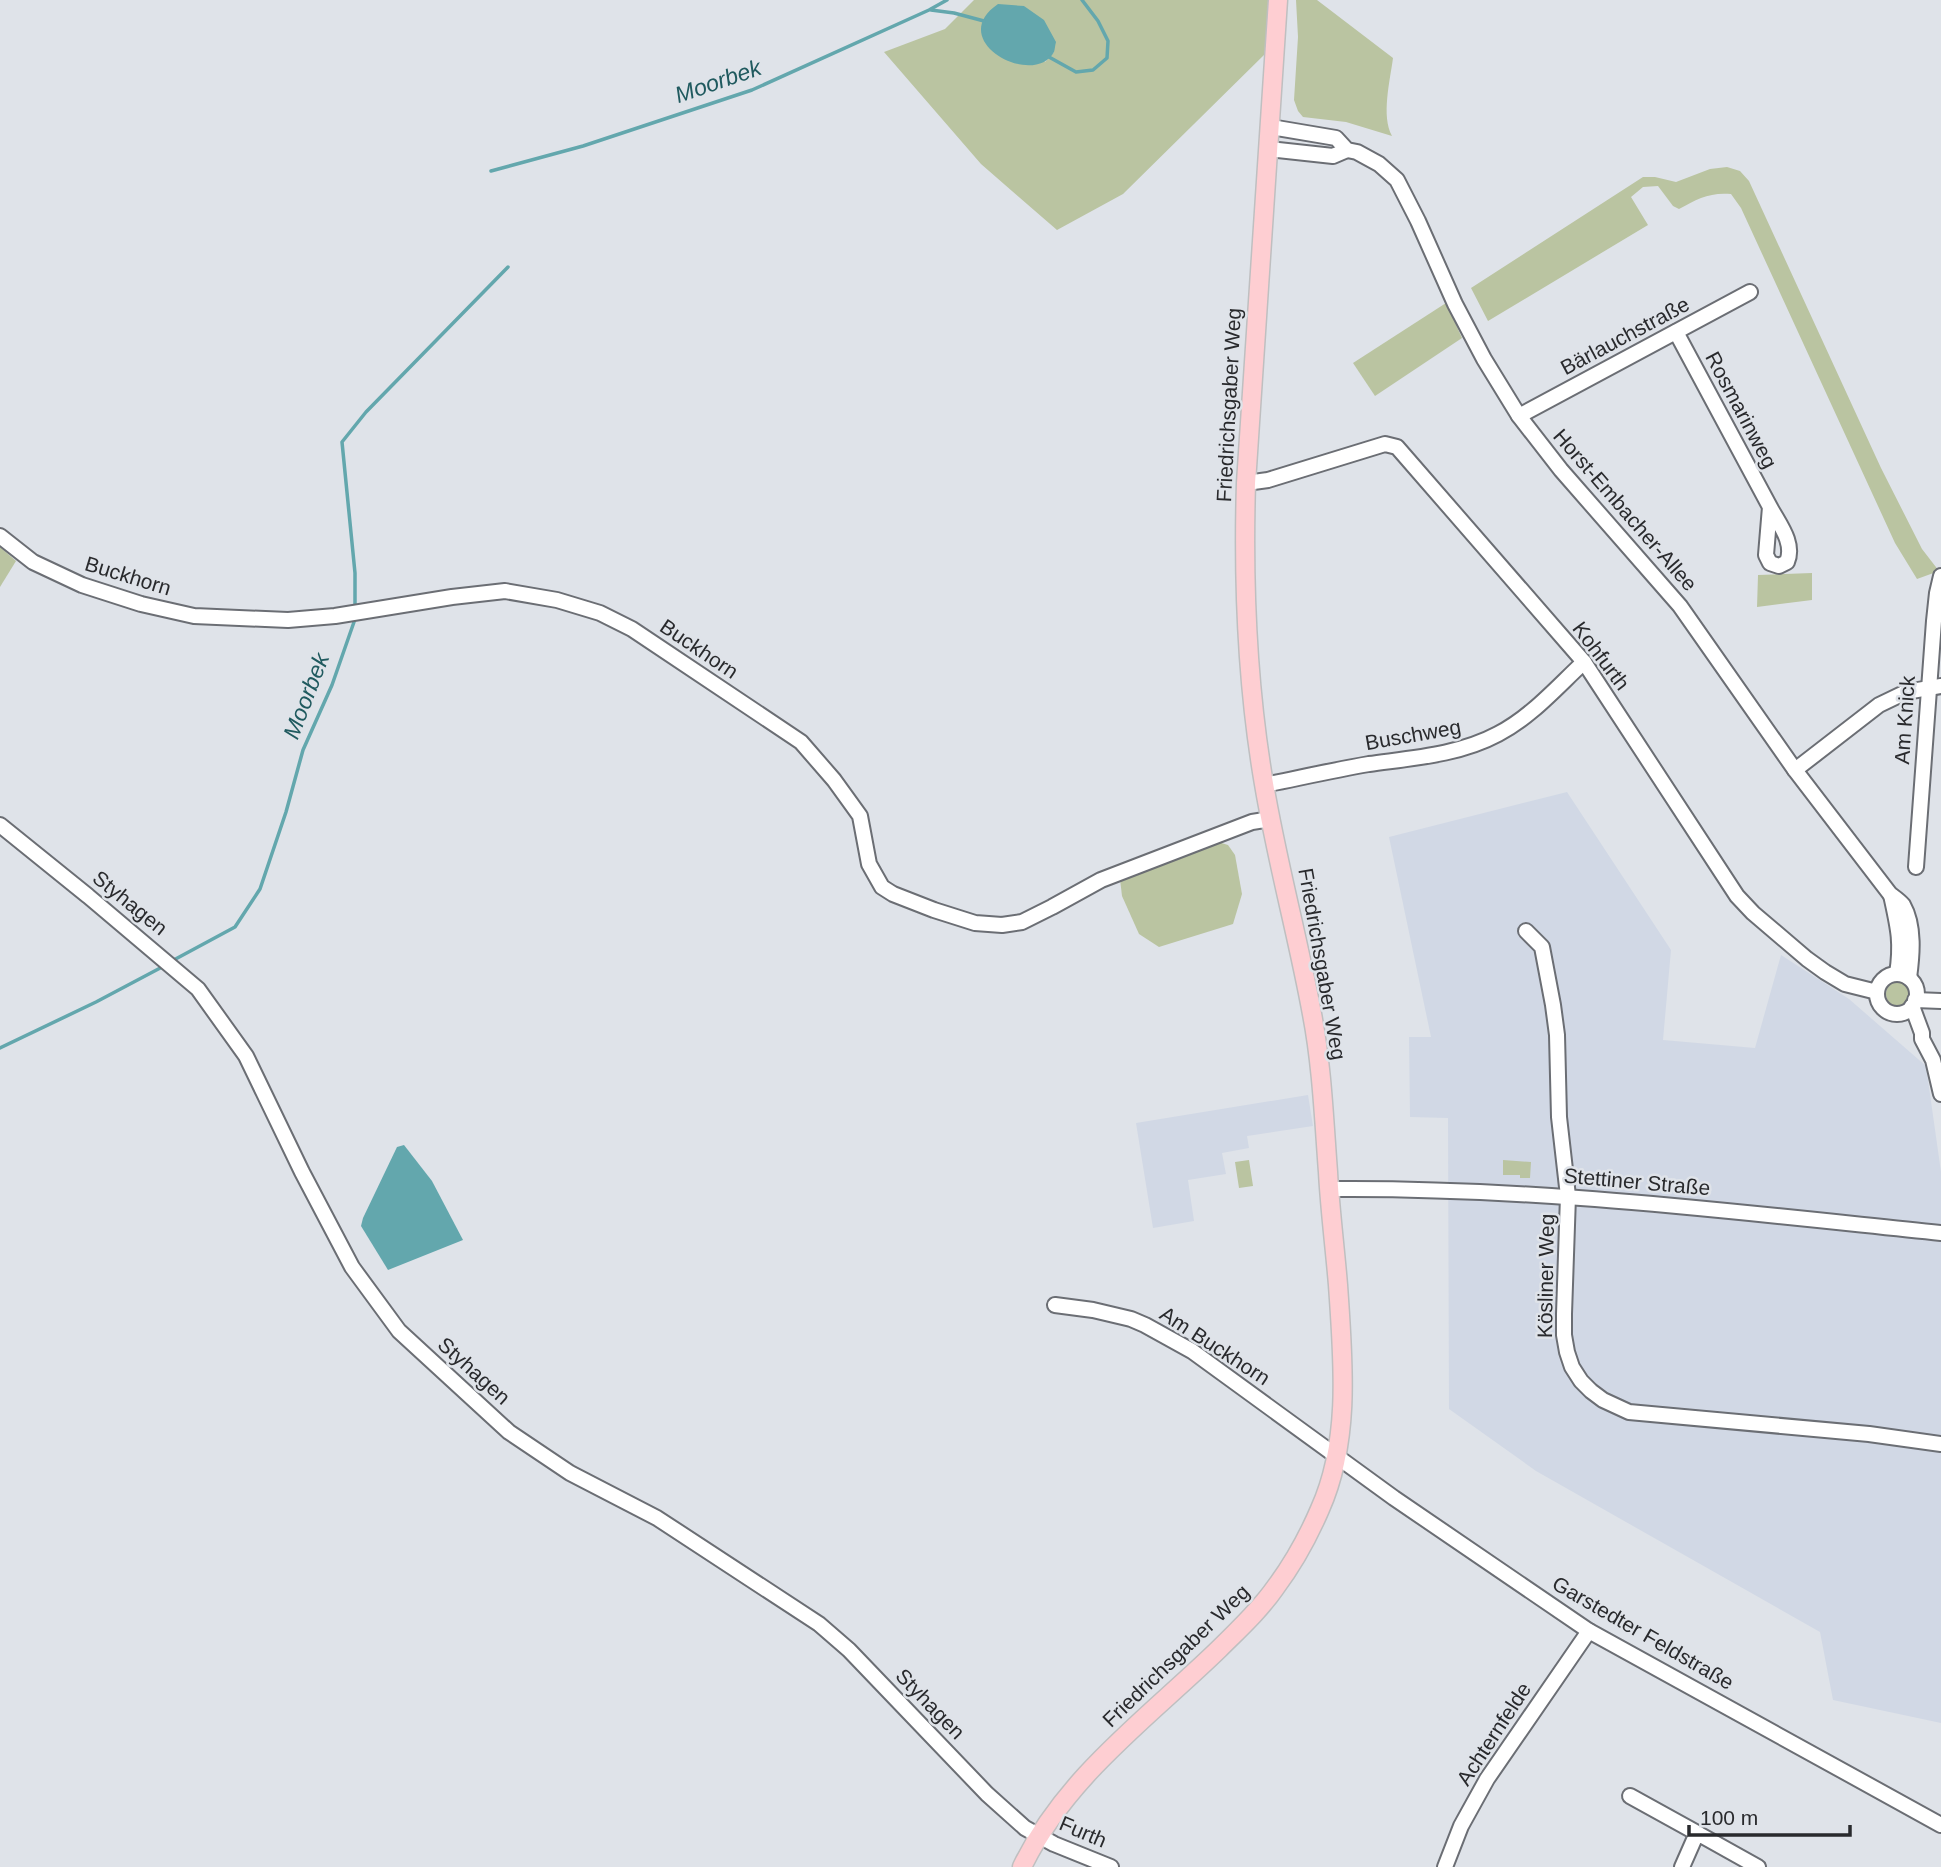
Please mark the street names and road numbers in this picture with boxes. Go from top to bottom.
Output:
street label: Bärlauchstraße [1556,292,1693,379]
street label: Friedrichsgaber Weg [1212,307,1245,503]
street label: Rosmarinweg [1701,348,1782,472]
street label: Horst-Embacher-Allee [1549,424,1702,595]
street label: Buckhorn [82,552,174,599]
street label: Buckhorn [656,614,742,683]
street label: Kohfurth [1568,617,1634,694]
street label: Am Knick [1890,674,1919,765]
street label: Buschweg [1363,715,1463,754]
street label: Styhagen [89,866,172,939]
street label: Friedrichsgaber Weg [1294,866,1351,1062]
street label: Stettiner Straße [1563,1164,1711,1199]
street label: Kösliner Weg [1533,1214,1558,1338]
street label: Am Buckhorn [1156,1302,1274,1390]
street label: Styhagen [434,1332,515,1409]
street label: Garstedter Feldstraße [1549,1571,1738,1694]
street label: Friedrichsgaber Weg [1098,1580,1254,1731]
street label: Styhagen [891,1664,969,1744]
street label: Achternfelde [1452,1678,1535,1789]
street label: Furth [1056,1811,1110,1852]

